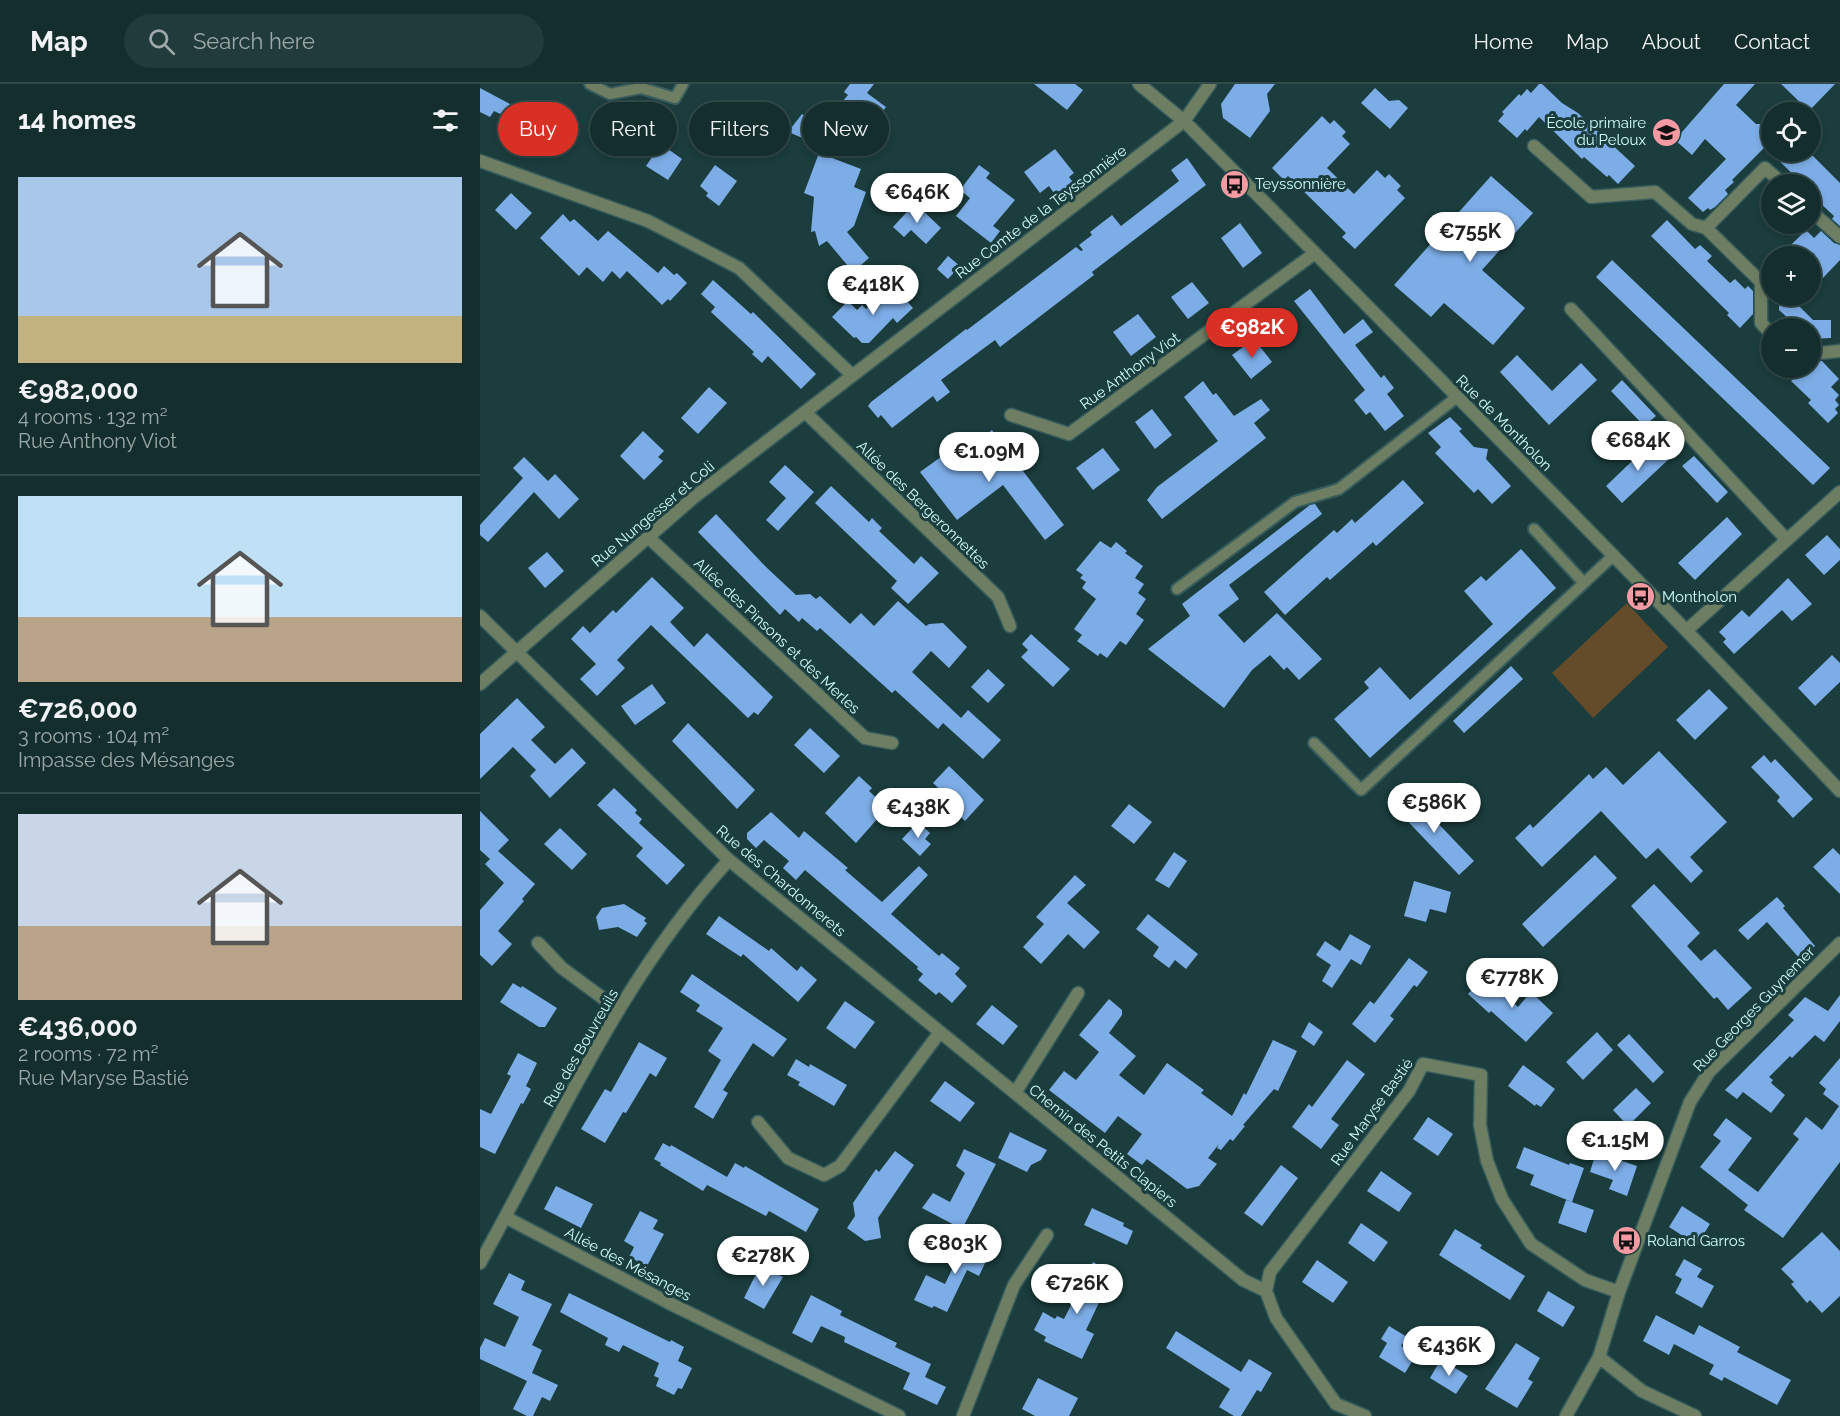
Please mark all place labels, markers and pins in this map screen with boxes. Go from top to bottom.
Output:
place label: École primaire du Peloux [1546,114,1646,149]
school or university icon: École primaire du Peloux [1651,116,1683,148]
bus stop icon: Teyssonnière [1218,168,1250,200]
pin: €646K [875,173,959,224]
place label: Teyssonnière [1255,175,1346,193]
pin: €755K [1428,212,1512,263]
pin: €418K [831,265,915,316]
pin: €982K [1210,308,1294,359]
pin: €684K [1596,421,1680,472]
pin: €1.09M [940,432,1038,483]
bus stop icon: Montholon [1625,581,1657,613]
place label: Montholon [1662,588,1737,606]
pin: €586K [1392,783,1476,834]
pin: €438K [876,788,960,839]
pin: €778K [1470,958,1554,1009]
pin: €1.15M [1566,1121,1664,1172]
pin: €803K [913,1224,997,1275]
bus stop icon: Roland Garros [1610,1225,1642,1257]
place label: Roland Garros [1647,1232,1745,1250]
pin: €278K [721,1236,805,1287]
pin: €726K [1035,1264,1119,1315]
pin: €436K [1407,1326,1491,1377]

